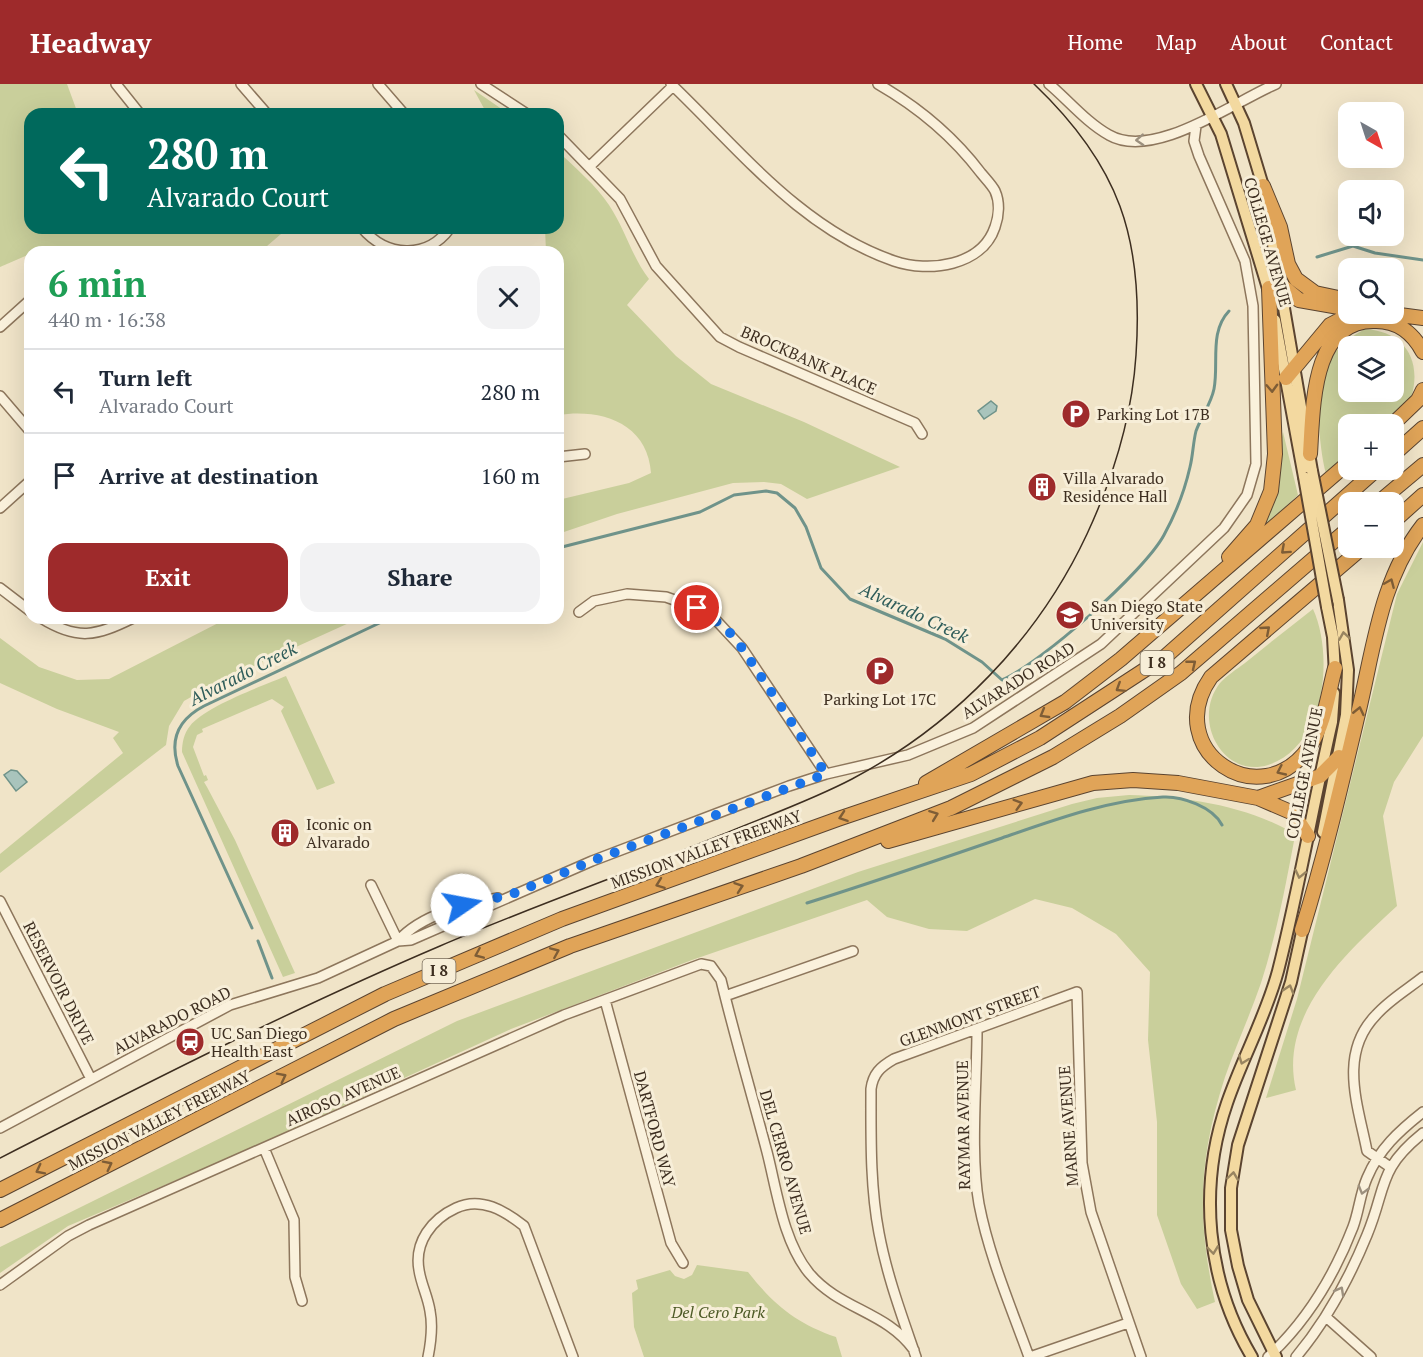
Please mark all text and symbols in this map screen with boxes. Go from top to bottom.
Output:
text: Headway [30,24,151,61]
text: Home [1067,28,1123,56]
text: Map [1156,28,1197,56]
text: About [1230,28,1287,56]
text: Contact [1320,28,1393,56]
north arrow [1338,102,1404,168]
map controls [1338,102,1404,558]
text: 280 m [147,125,268,181]
icon: left [48,132,126,210]
one-way arrow [1135,133,1144,146]
street label: COLLEGE AVENUE [1239,175,1297,309]
text: Alvarado Court [147,179,329,215]
button: sound [1338,180,1404,246]
button: search [1338,258,1404,324]
text: 6 min [48,260,146,307]
button: close [477,266,540,329]
text: 440 m · 16:38 [48,306,166,333]
street label: BROCKBANK PLACE [738,320,880,400]
button: layers [1338,336,1404,402]
text: Turn left [99,363,192,392]
icon: left [48,375,81,408]
text: 280 m [480,377,540,406]
one-way arrow [1266,383,1279,392]
text: Alvarado Court [99,392,234,419]
parking icon: Parking Lot 17B [1060,398,1092,430]
place label: Parking Lot 17B [1097,403,1210,425]
button: + [1338,414,1404,480]
icon: arrive [48,459,81,492]
text: Arrive at destination [99,461,318,490]
text: 160 m [480,461,540,490]
place label: Villa Alvarado Residence Hall [1063,467,1168,507]
building icon: Villa Alvarado Residence Hall [1026,471,1058,503]
button: − [1338,492,1404,558]
button: Exit [48,543,288,612]
button: Share [300,543,540,612]
one-way arrow [1282,543,1292,554]
water label: Alvarado Creek [855,576,973,648]
one-way arrow [1383,578,1395,589]
pin [671,582,722,633]
icon: arrive [680,591,713,624]
place label: San Diego State University [1091,595,1203,635]
school or university icon: San Diego State University [1054,599,1086,631]
one-way arrow [1259,626,1270,637]
one-way arrow [1339,632,1351,641]
water label: Alvarado Creek [184,636,301,711]
street label: ALVARADO ROAD [957,636,1079,724]
road number: I 8 [1140,651,1174,675]
parking icon: Parking Lot 17C [864,655,896,687]
one-way arrow [1185,660,1196,671]
one-way arrow [1116,681,1126,693]
place label: Parking Lot 17C [824,688,936,710]
street label: COLLEGE AVENUE [1280,705,1328,841]
one-way arrow [1040,707,1051,718]
one-way arrow [1351,707,1364,717]
one-way arrow [1276,763,1287,775]
one-way arrow [1013,799,1023,811]
street label: MISSION VALLEY FREEWAY [608,804,805,894]
one-way arrow [838,809,849,822]
one-way arrow [928,810,939,822]
place label: Iconic on Alvarado [306,813,372,853]
building icon: Iconic on Alvarado [269,817,301,849]
one-way arrow [1294,869,1307,879]
position arrow [430,873,494,937]
one-way arrow [655,876,666,889]
one-way arrow [733,881,743,894]
street label: RESERVOIR DRIVE [18,918,100,1048]
one-way arrow [474,947,485,959]
one-way arrow [549,947,560,959]
road number: I 8 [422,959,456,983]
street label: GLENMONT STREET [896,980,1044,1052]
street label: ALVARADO ROAD [109,981,235,1059]
one-way arrow [1281,984,1294,995]
place label: UC San Diego Health East [211,1022,308,1062]
station icon: UC San Diego Health East [174,1026,206,1058]
one-way arrow [1238,1054,1251,1065]
street label: RAYMAR AVENUE [951,1060,975,1190]
street label: AIROSO AVENUE [282,1061,404,1131]
street label: MISSION VALLEY FREEWAY [64,1064,254,1176]
street label: MARNE AVENUE [1053,1065,1083,1187]
street label: DARTFORD WAY [629,1068,681,1190]
one-way arrow [276,1072,287,1084]
street label: DEL CERRO AVENUE [755,1087,817,1237]
one-way arrow [102,1161,113,1172]
one-way arrow [35,1162,46,1174]
one-way arrow [1227,1171,1239,1180]
one-way arrow [1358,1184,1370,1195]
one-way arrow [1206,1245,1219,1254]
one-way arrow [1333,1287,1345,1297]
park label: Del Cero Park [670,1301,765,1323]

